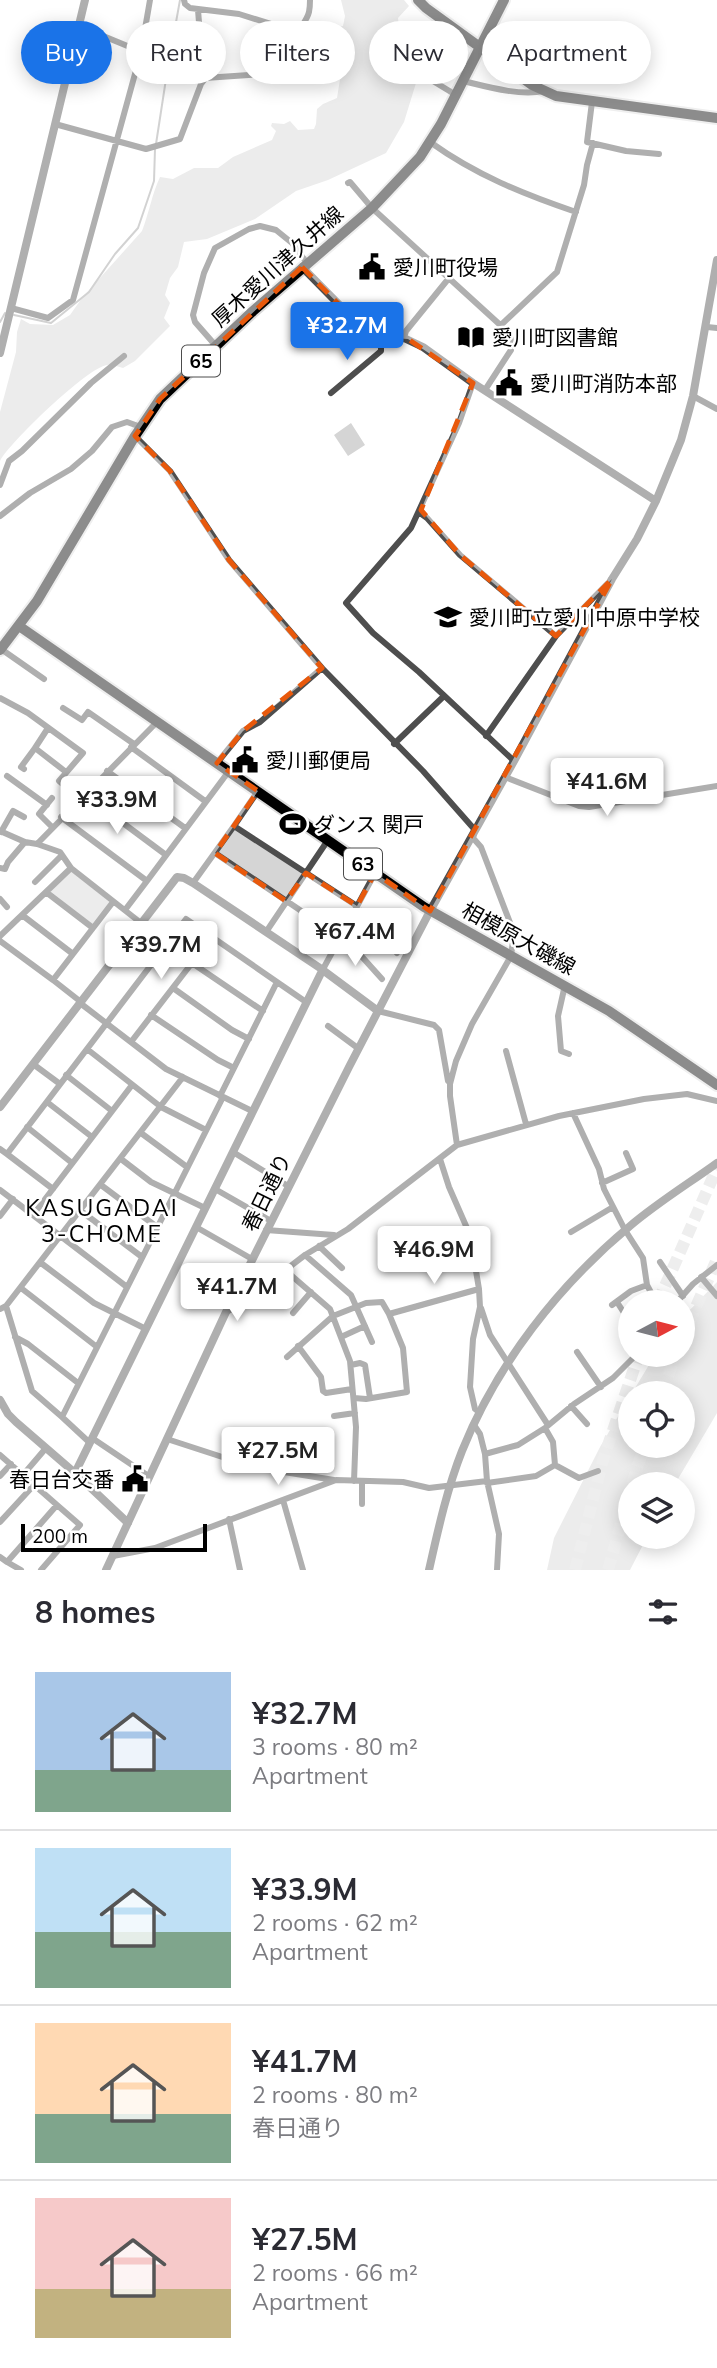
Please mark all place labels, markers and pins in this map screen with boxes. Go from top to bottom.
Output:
public building icon: 愛川町役場 [357,252,387,282]
place label: 愛川町役場 [393,254,498,280]
pin: ¥32.7M [290,302,404,362]
library icon: 愛川町図書館 [456,322,486,352]
place label: 愛川町図書館 [492,324,618,350]
public building icon: 愛川町消防本部 [494,368,524,398]
place label: 愛川町消防本部 [530,370,677,396]
school or university icon: 愛川町立愛川中原中学校 [433,602,463,632]
place label: 愛川町立愛川中原中学校 [469,604,700,630]
public building icon: 愛川郵便局 [230,745,260,775]
place label: 愛川郵便局 [266,747,371,773]
pin: ¥41.6M [550,758,664,818]
pin: ¥33.9M [60,776,174,836]
sports icon: ダンス 関戸 [278,809,308,839]
place label: ダンス 関戸 [314,811,424,837]
pin: ¥67.4M [298,908,412,968]
pin: ¥39.7M [104,922,218,981]
pin: ¥46.9M [377,1226,491,1286]
pin: ¥41.7M [180,1264,294,1323]
pin: ¥27.5M [221,1428,335,1487]
public building icon: 春日台交番 [120,1464,150,1494]
place label: 春日台交番 [9,1466,114,1492]

